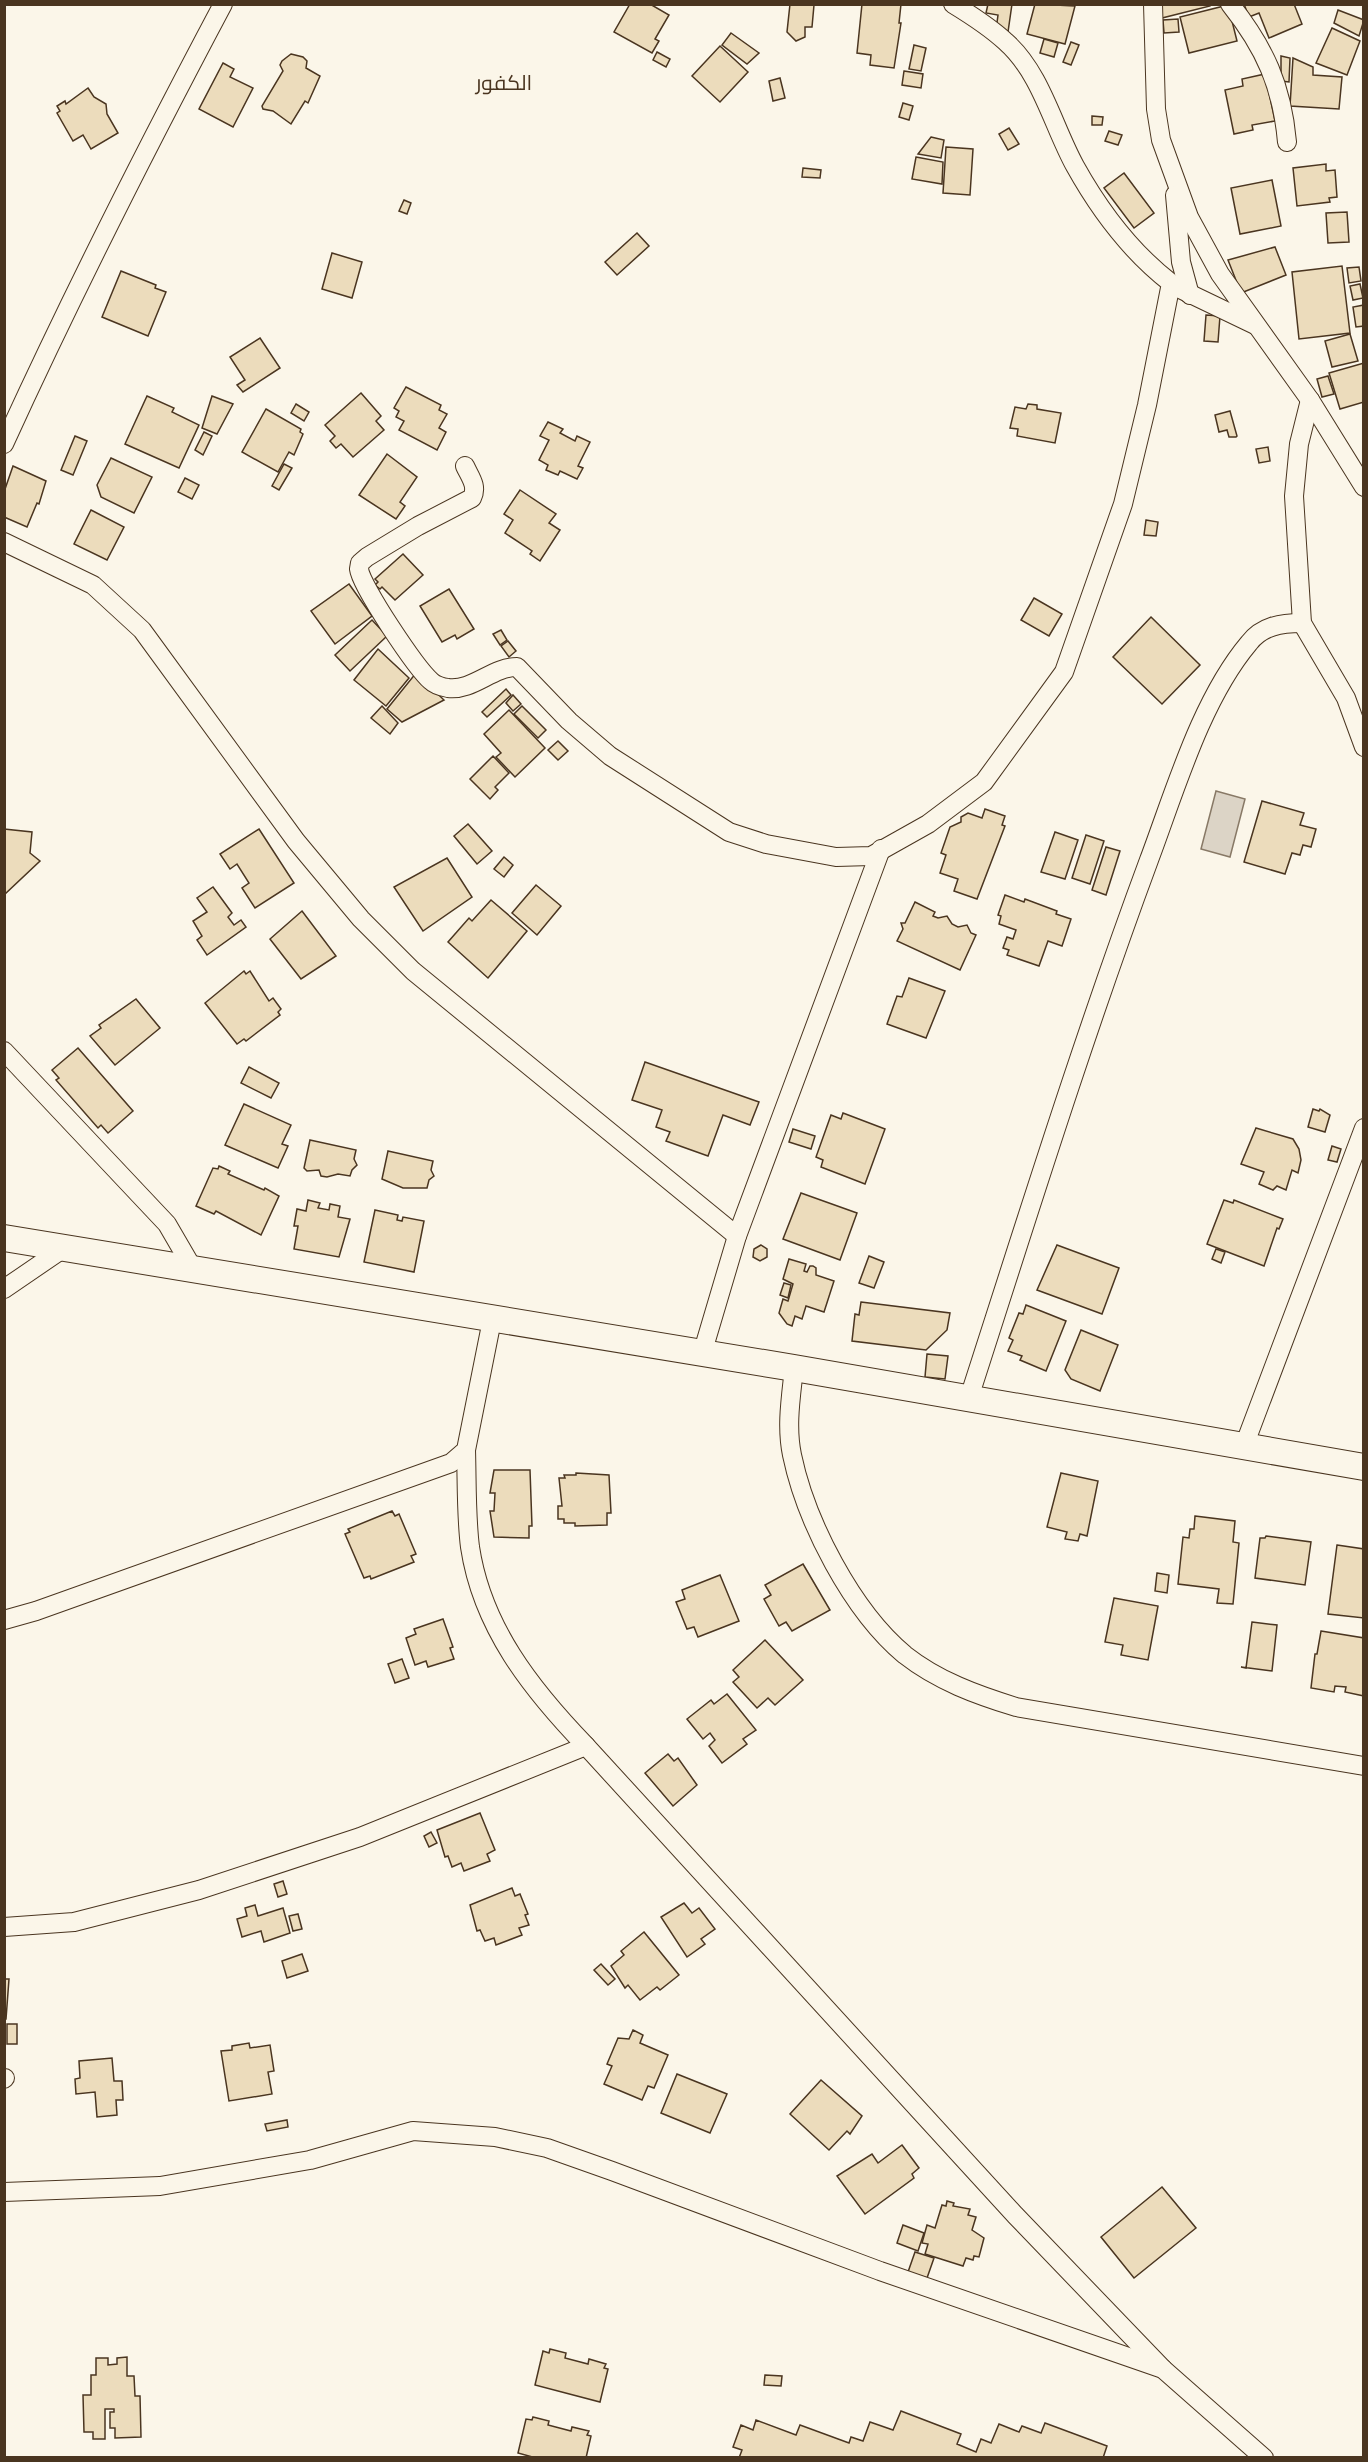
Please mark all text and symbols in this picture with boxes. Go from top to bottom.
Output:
district label: الكفور [475,70,532,95]

